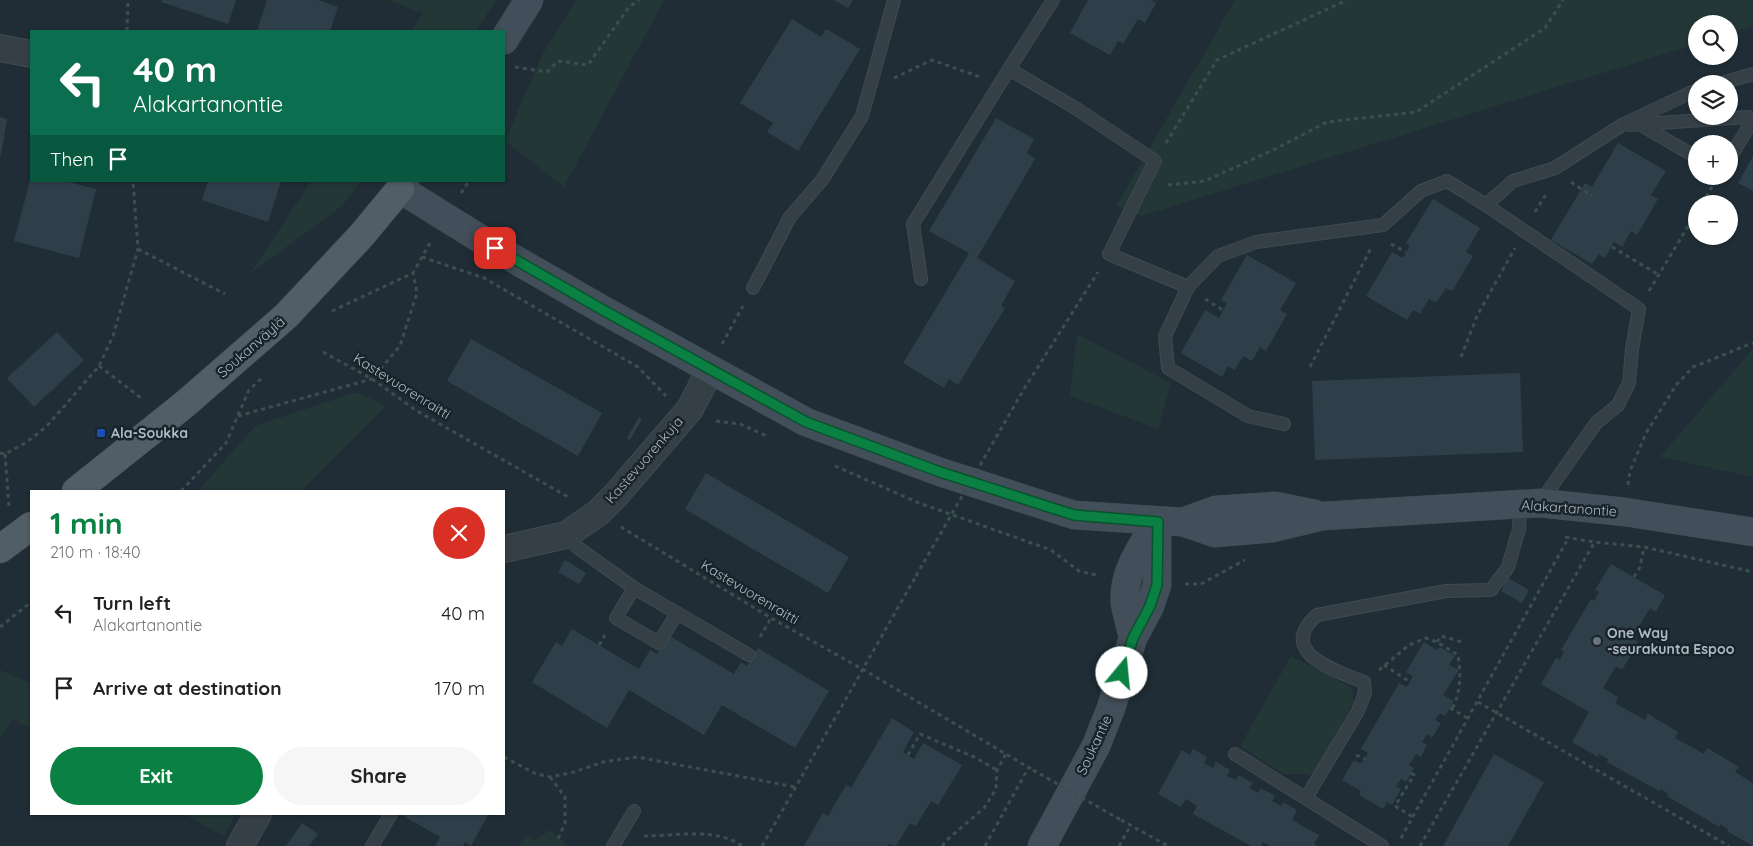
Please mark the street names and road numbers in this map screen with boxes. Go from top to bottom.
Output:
street label: Soukanväylä [213,313,289,381]
street label: Kastevuorenraitti [350,349,454,423]
street label: Kastevuorenkuja [601,413,687,507]
street label: Alakartanontie [1521,496,1617,520]
street label: Kastevuorenraitti [698,556,802,628]
street label: Soukantie [1072,712,1116,778]

